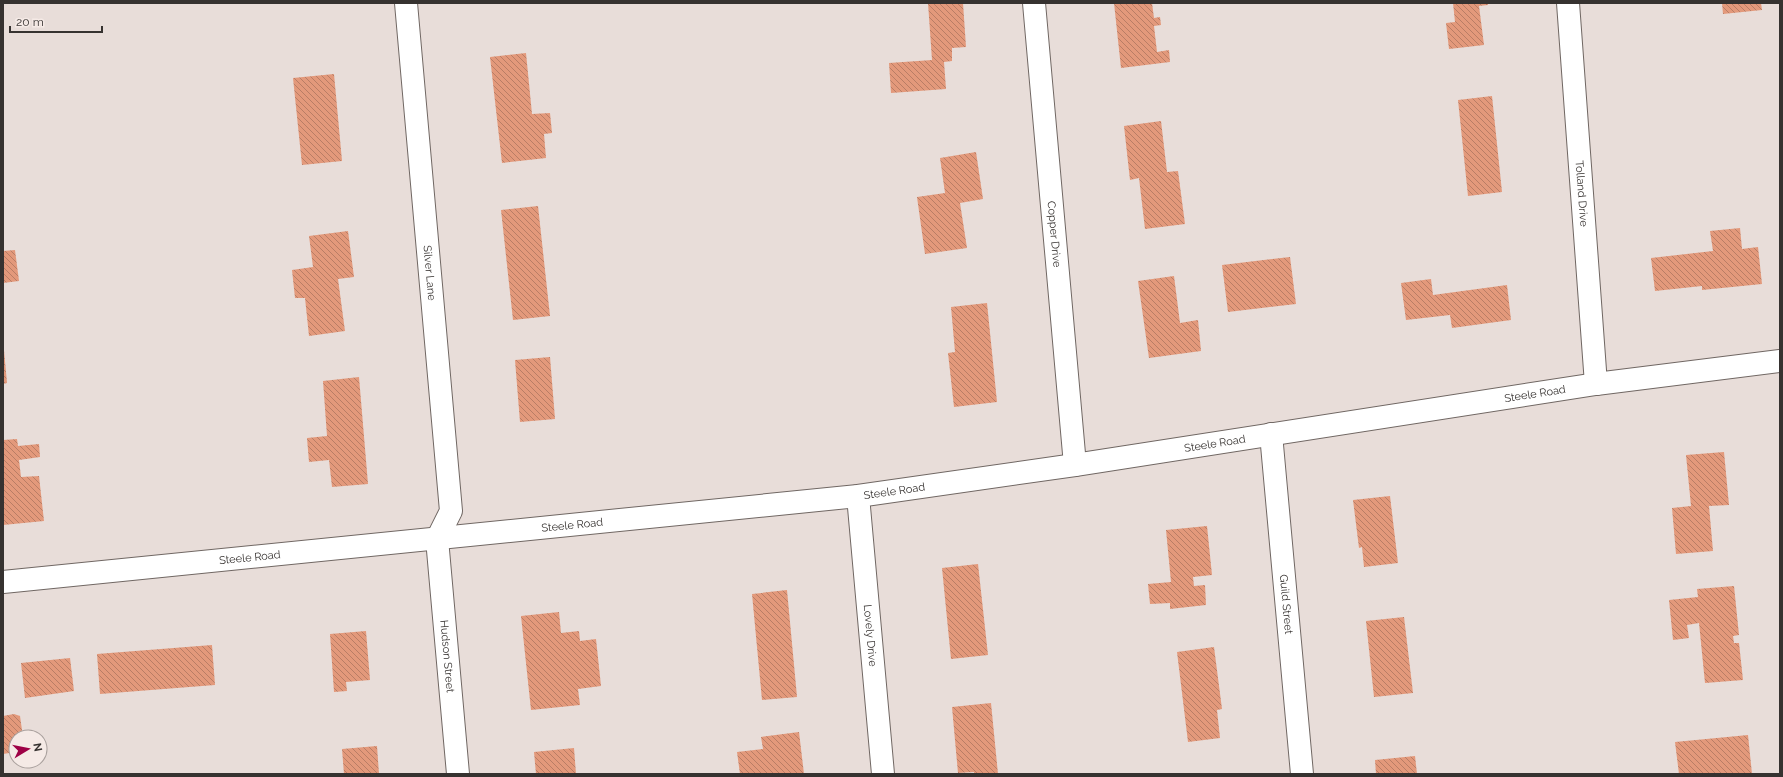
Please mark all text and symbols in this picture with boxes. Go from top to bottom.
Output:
scale bar [10,8,102,34]
text: 20 m [16,15,44,29]
street label: Tolland Drive [1573,160,1590,228]
street label: Copper Drive [1045,200,1063,269]
street label: Silver Lane [420,245,438,302]
street label: Steele Road [1503,383,1567,405]
street label: Steele Road [1183,433,1247,455]
street label: Steele Road [863,480,926,502]
street label: Steele Road [541,516,604,535]
street label: Steele Road [218,548,281,567]
street label: Guild Street [1277,574,1295,635]
street label: Lovely Drive [861,604,879,668]
street label: Hudson Street [437,619,457,694]
north arrow [8,729,48,769]
text: N [30,742,44,753]

